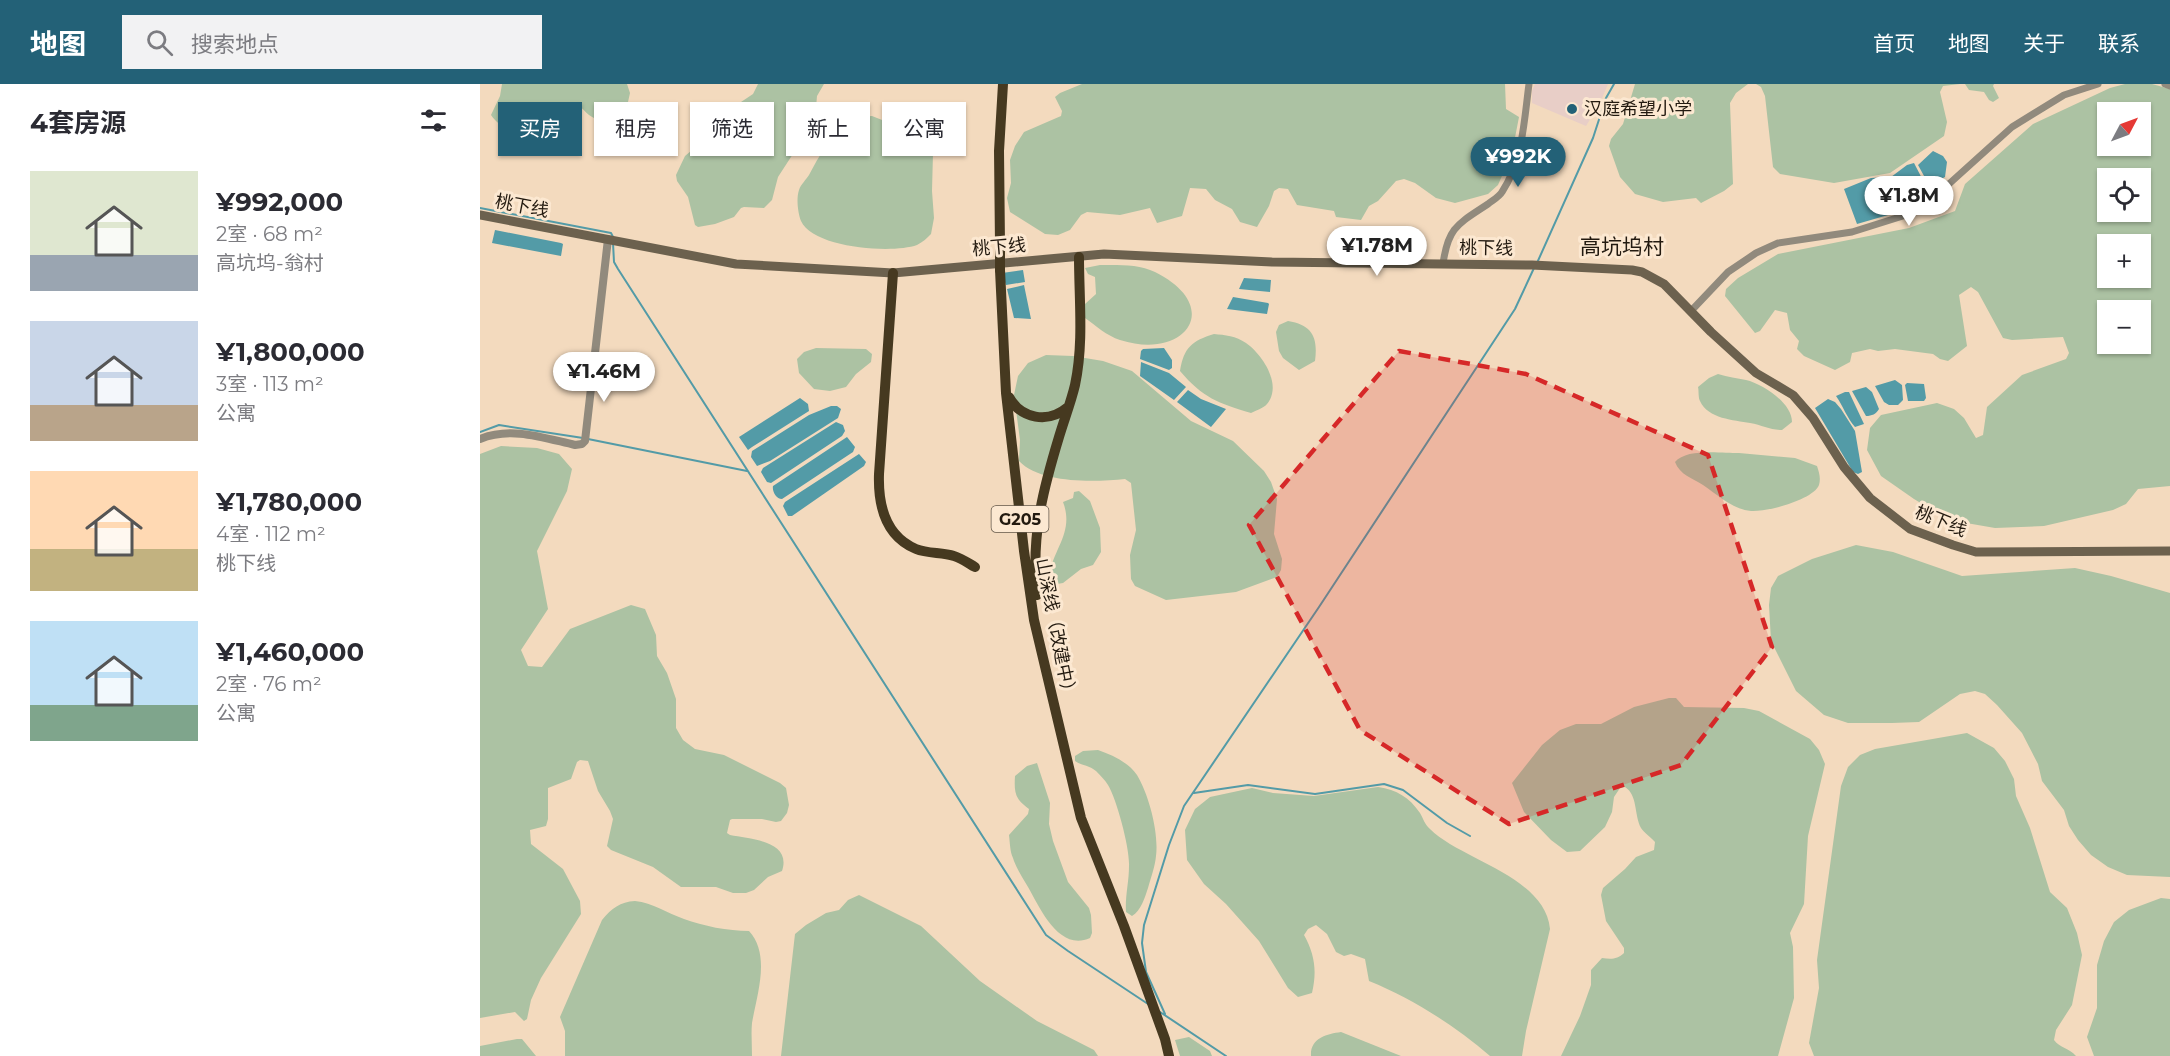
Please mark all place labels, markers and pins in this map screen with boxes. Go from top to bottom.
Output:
place label: 汉庭希望小学 [1584,98,1692,120]
marker: 汉庭希望小学 [1565,102,1579,116]
pin: ¥992K [1476,137,1560,188]
pin: ¥1.8M [1867,176,1951,227]
pin: ¥1.78M [1328,226,1426,277]
pin: ¥1.46M [555,352,653,403]

